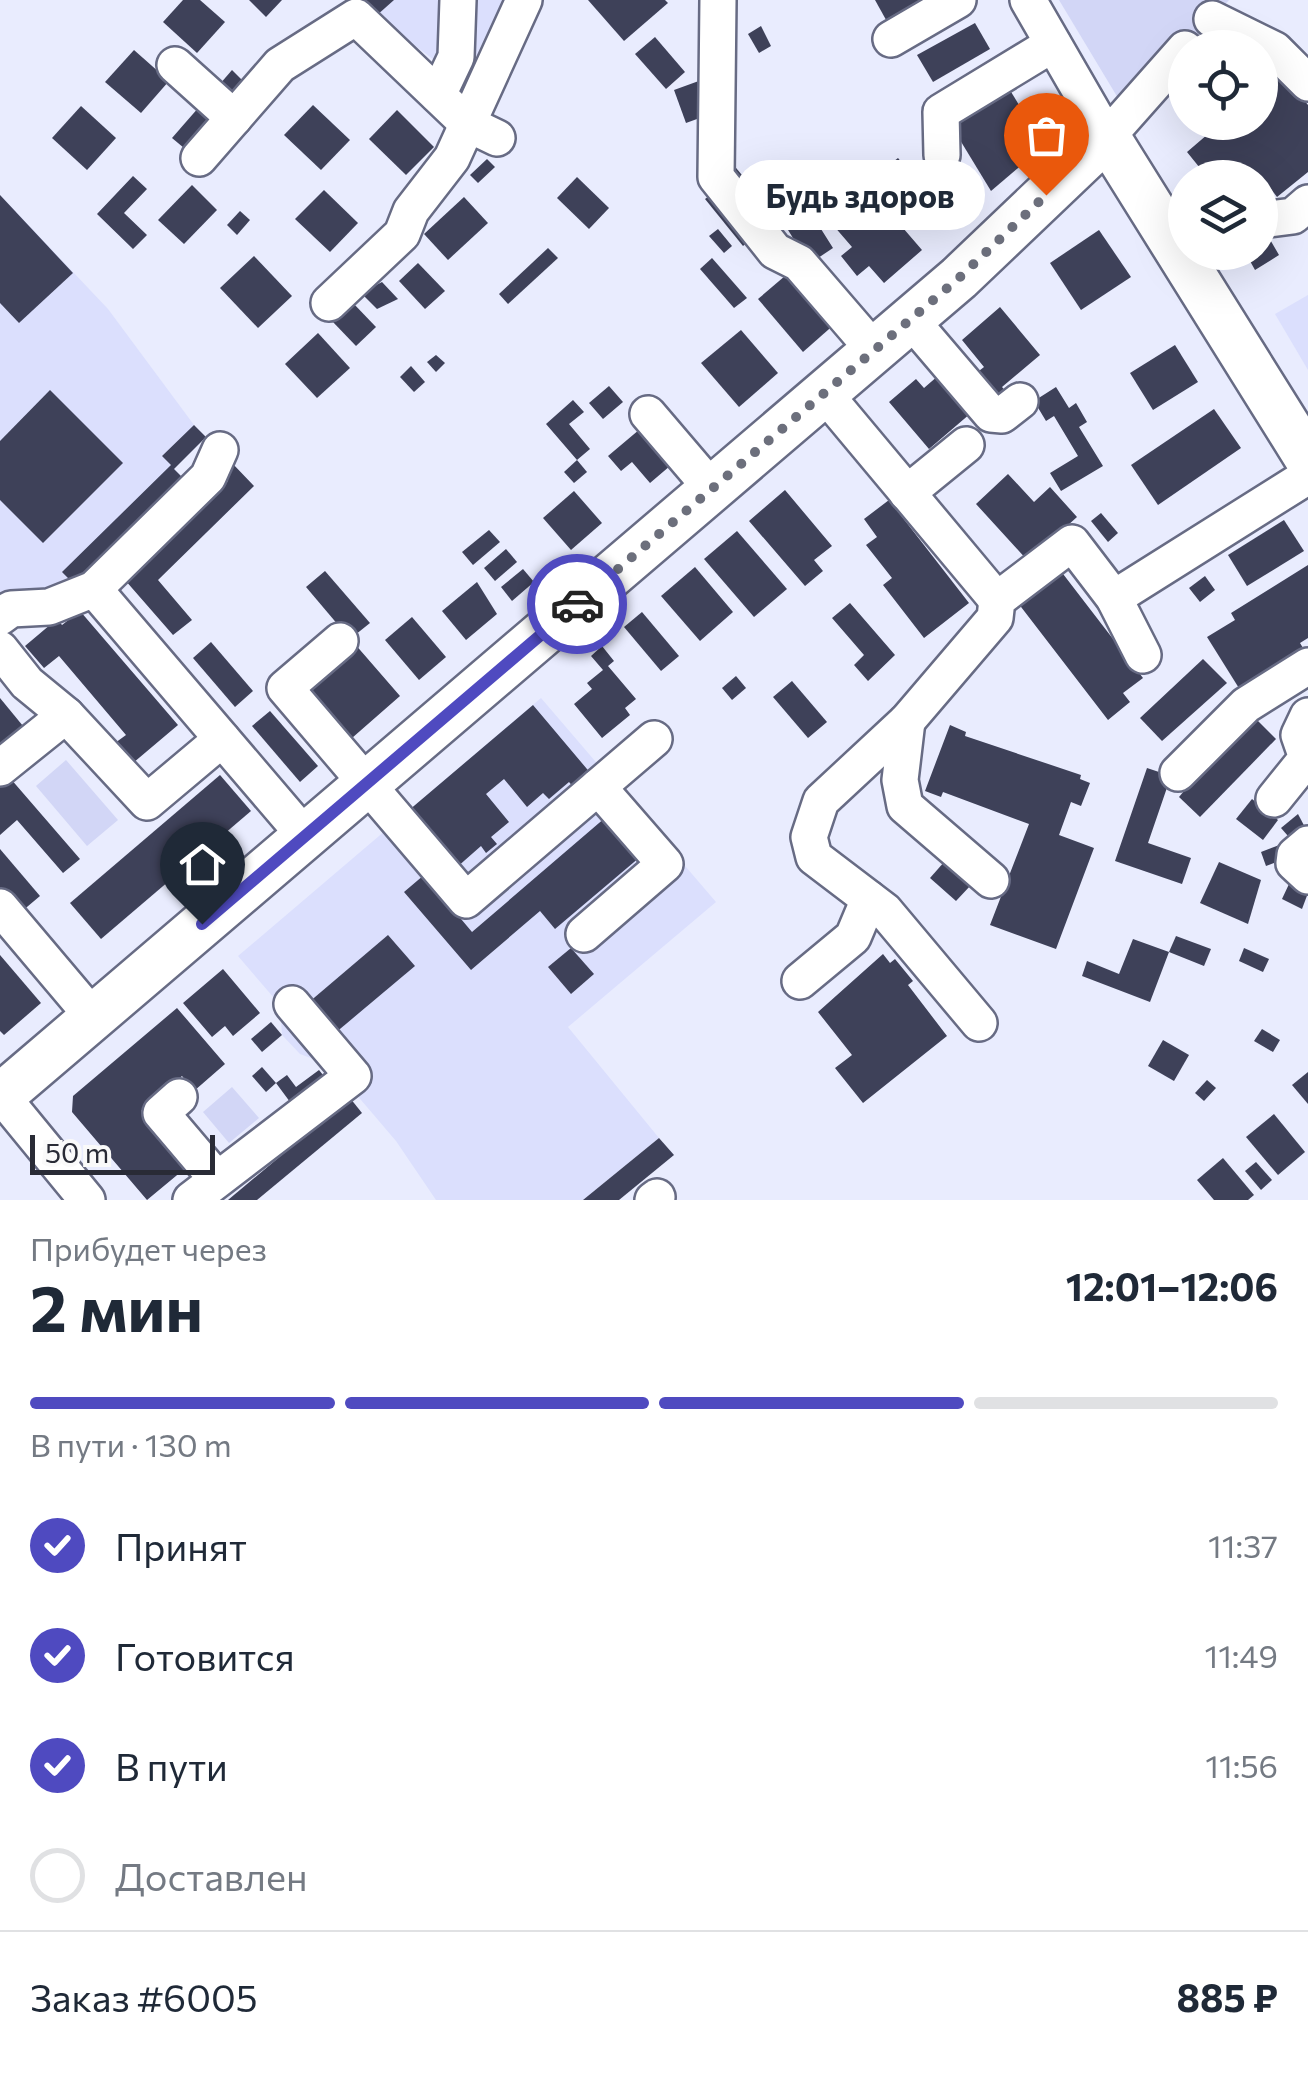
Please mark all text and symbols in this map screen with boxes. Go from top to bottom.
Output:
map controls [1168,30,1278,270]
button: locate [1168,30,1278,140]
pin [1004,93,1089,196]
icon: bag [1019,108,1074,163]
callout: Будь здоров [736,160,986,230]
button: layers [1168,160,1278,270]
text: Будь здоров [765,175,955,215]
courier [527,554,627,654]
icon: car [550,577,605,632]
pin [160,822,245,925]
icon: home [175,837,230,892]
scale bar [30,1130,215,1174]
text: 50 m [45,1135,109,1169]
text: Прибудет через [30,1228,267,1268]
text: 12:01–12:06 [1066,1262,1278,1309]
text: 2 мин [30,1266,203,1345]
text: В пути · 130 m [30,1424,232,1464]
icon: check [30,1518,85,1573]
text: Принят [115,1522,247,1569]
text: 11:37 [1208,1525,1278,1565]
icon: check [30,1628,85,1683]
text: Готовится [115,1632,295,1679]
text: 11:49 [1204,1635,1278,1675]
icon: check [30,1738,85,1793]
text: В пути [115,1742,228,1789]
text: 11:56 [1205,1745,1278,1785]
text: Доставлен [115,1852,308,1899]
text: Заказ #6005 [30,1973,258,2020]
text: 885 ₽ [1177,1973,1278,2020]

